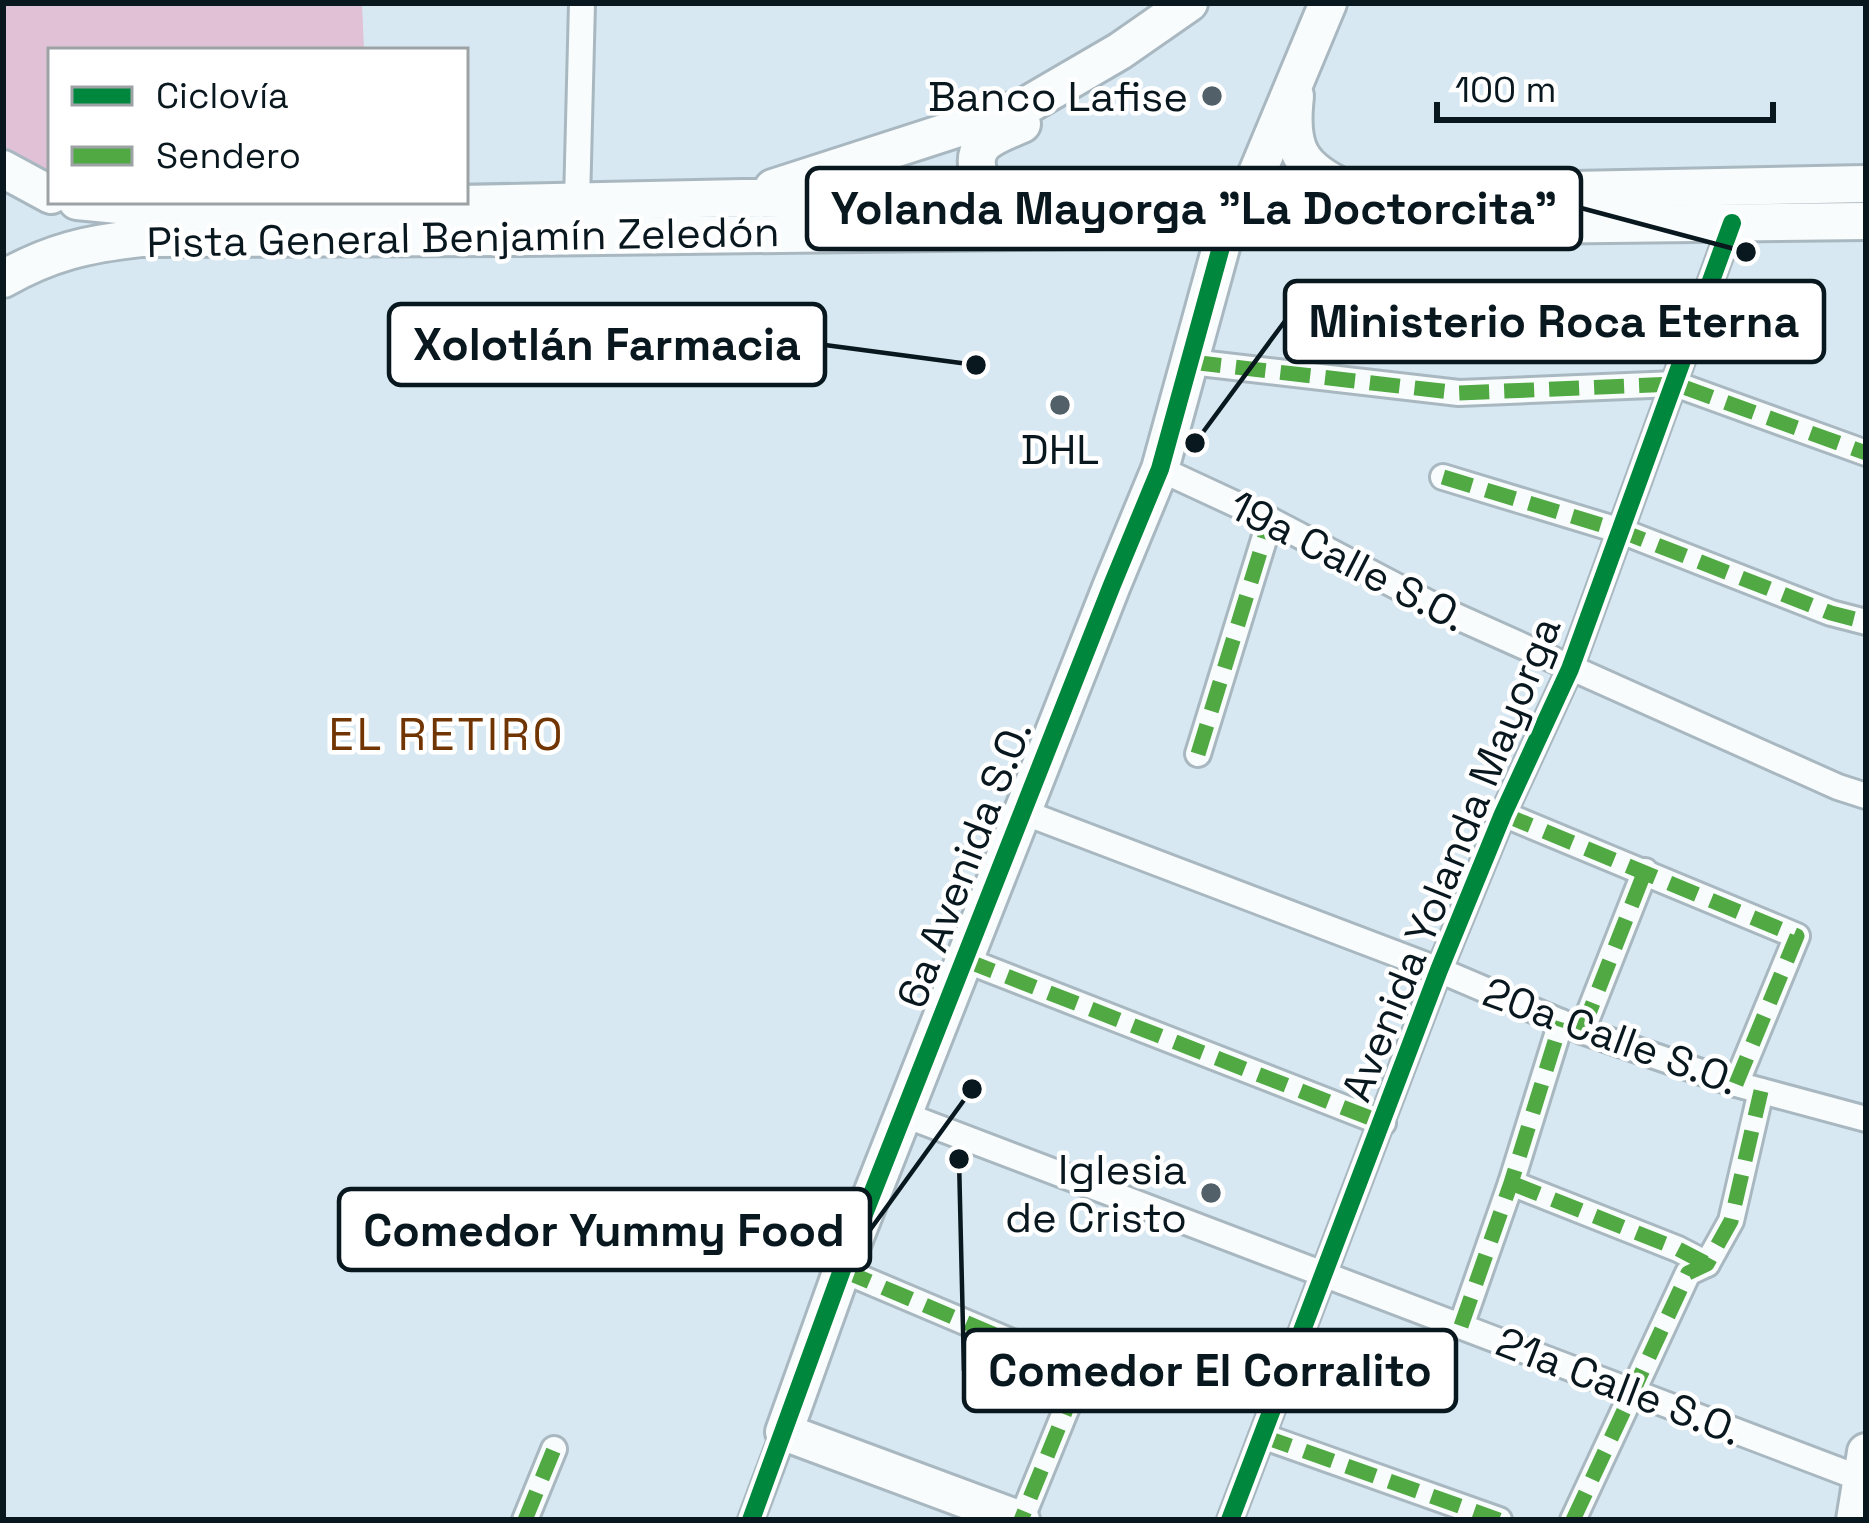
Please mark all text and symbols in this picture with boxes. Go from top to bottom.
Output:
legend [48,48,468,204]
scale bar [1437,48,1773,122]
text: 100 m [1455,67,1556,113]
place label: Banco Lafise [928,70,1188,123]
text: Ciclovía [156,73,289,119]
marker: Banco Lafise [1199,83,1225,109]
text: Sendero [156,133,301,179]
callout: Yolanda Mayorga "La Doctorcita" [807,168,1581,249]
text: Yolanda Mayorga "La Doctorcita" [831,180,1557,237]
street label: Pista General Benjamín Zeledón [146,205,780,269]
callout: Ministerio Roca Eterna [1285,281,1824,362]
text: Ministerio Roca Eterna [1309,293,1799,350]
callout: Xolotlán Farmacia [389,304,825,385]
text: Xolotlán Farmacia [413,316,801,373]
marker: DHL [1047,392,1073,418]
place label: DHL [1021,423,1099,476]
street label: 19a Calle S.O. [1221,479,1475,643]
street label: Avenida Yolanda Mayorga [1329,609,1573,1109]
district label: EL RETIRO [329,706,565,763]
street label: 6a Avenida S.O. [885,713,1043,1015]
street label: 20a Calle S.O. [1476,965,1746,1107]
place label: Iglesia de Cristo [1005,1143,1187,1244]
marker: Iglesia de Cristo [1198,1180,1224,1206]
callout: Comedor Yummy Food [339,1189,870,1270]
text: Comedor Yummy Food [363,1202,845,1259]
street label: 21a Calle S.O. [1489,1315,1749,1457]
callout: Comedor El Corralito [964,1330,1456,1411]
text: Comedor El Corralito [988,1342,1432,1399]

